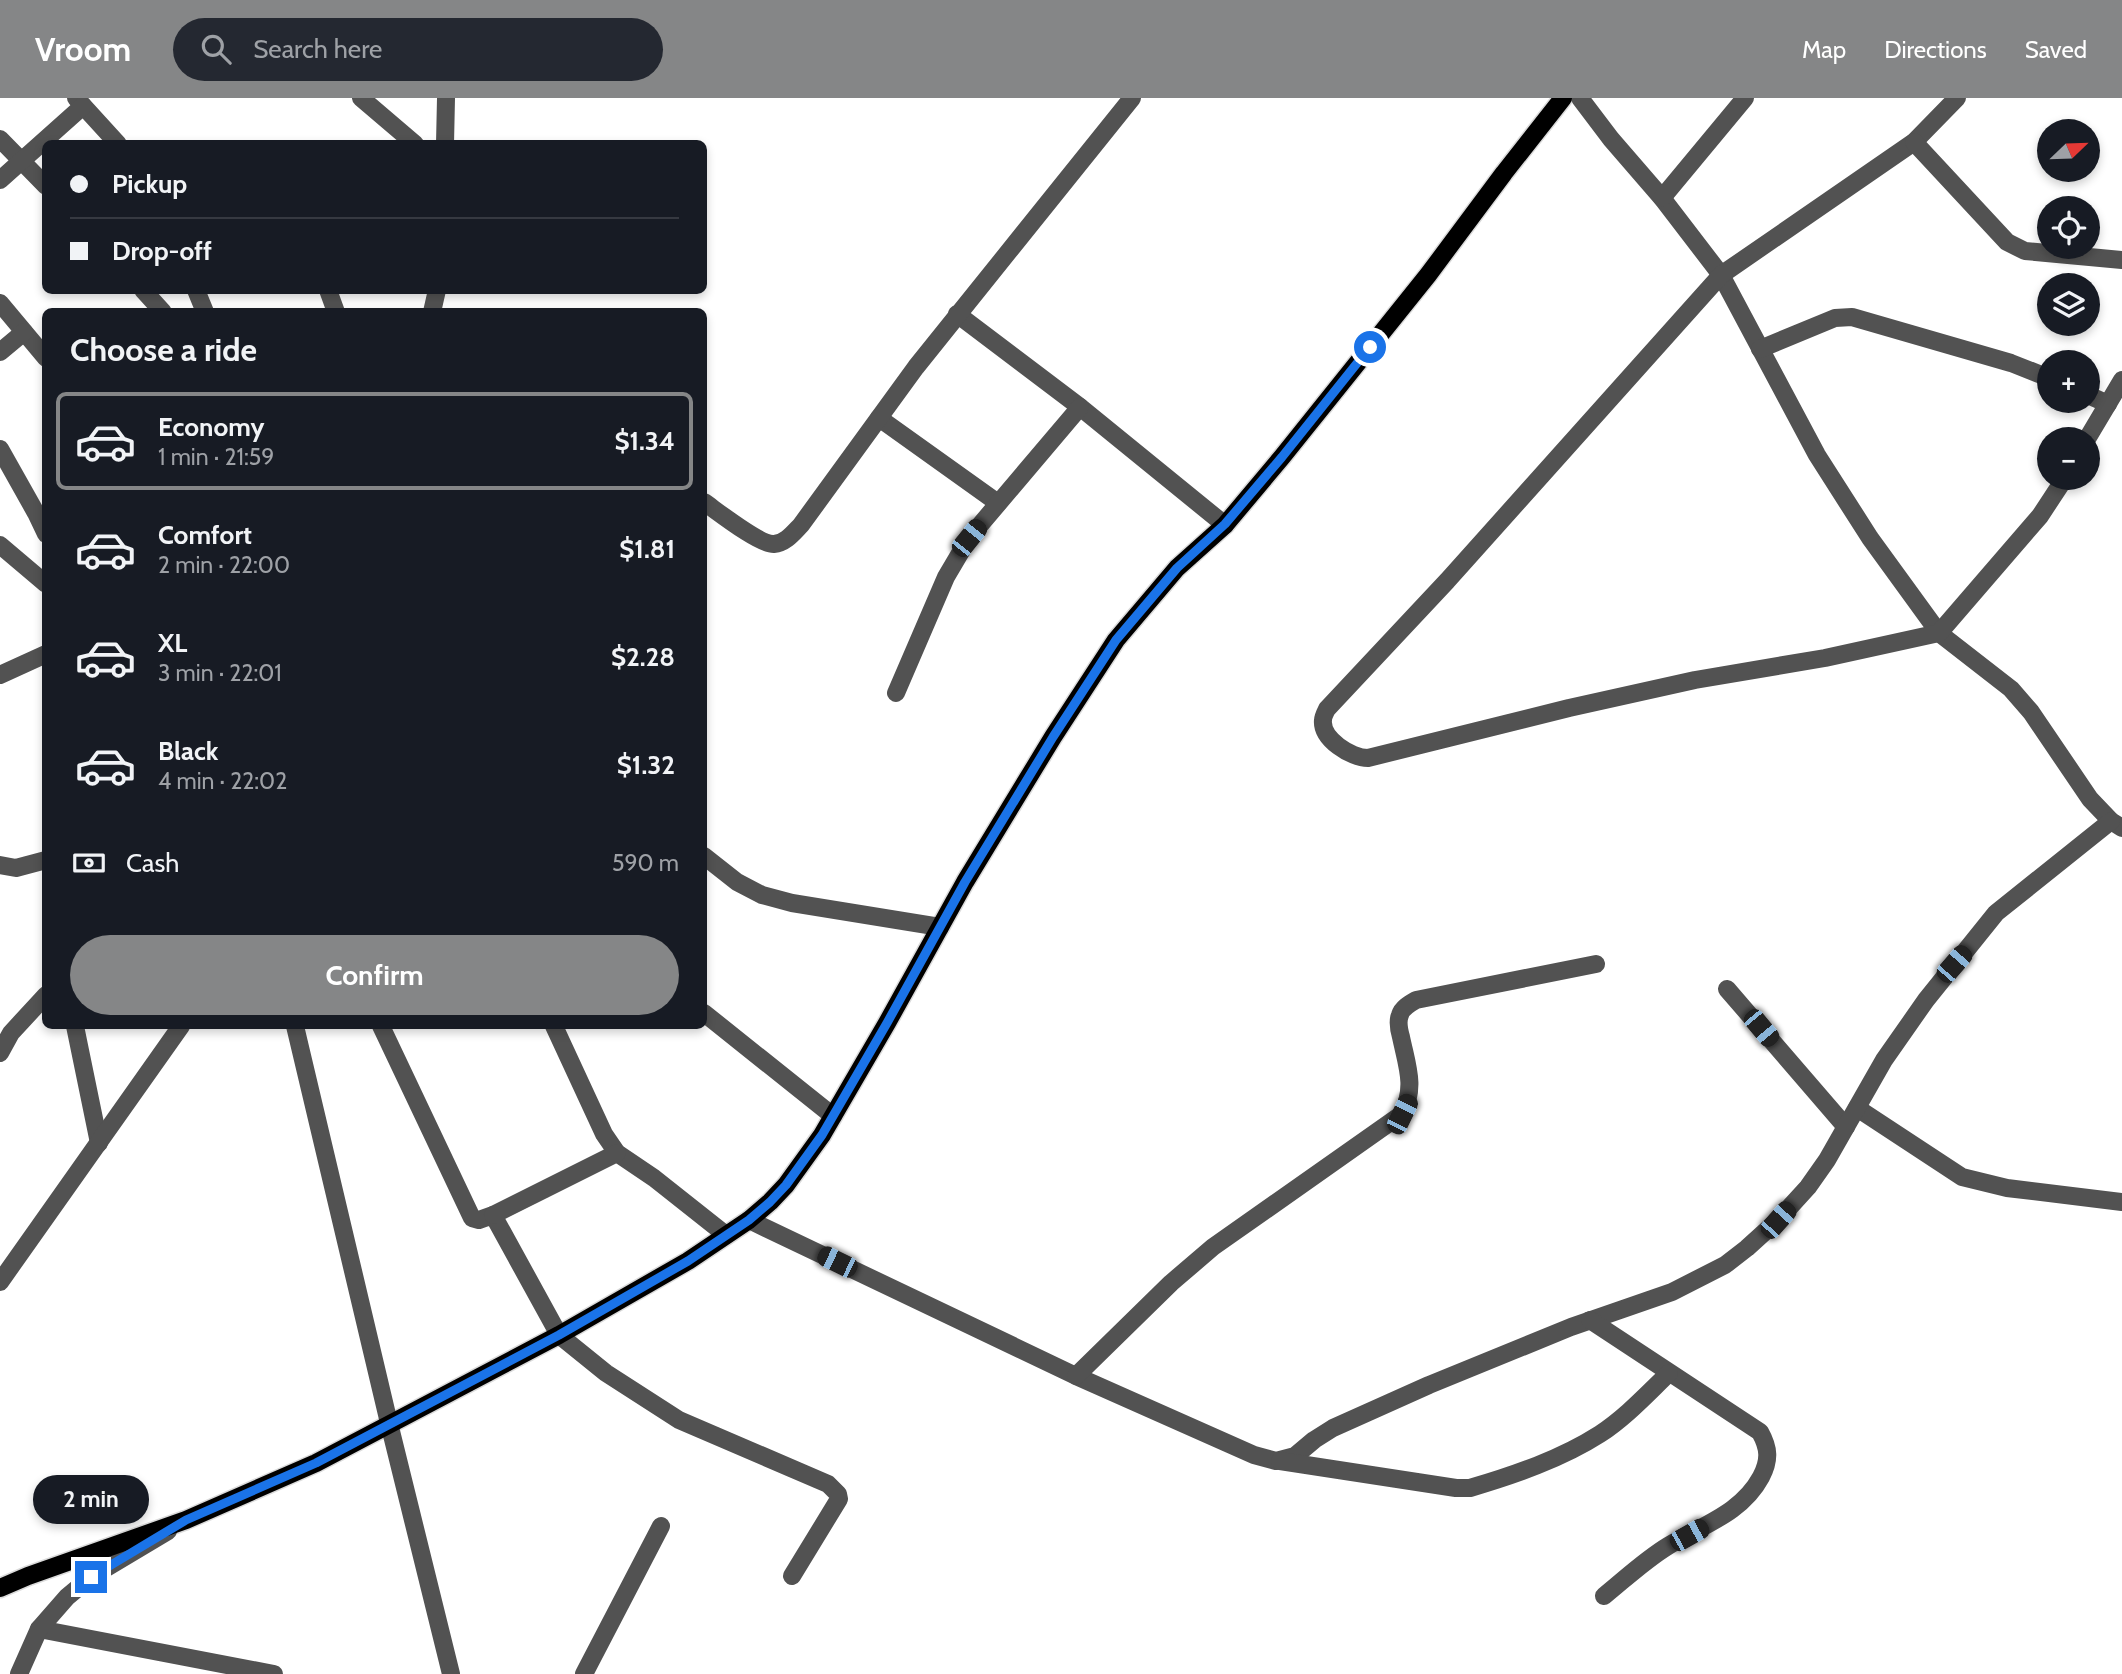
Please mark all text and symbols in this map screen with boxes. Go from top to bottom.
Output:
search box [173,18,663,81]
text: Vroom [35,29,131,69]
icon: search [197,30,235,68]
text: Search here [253,33,382,65]
text: Map [1802,35,1846,64]
text: Directions [1884,35,1987,64]
text: Saved [2025,35,2087,64]
north arrow [2037,119,2100,182]
map controls [2037,119,2100,490]
text: Pickup [112,168,187,200]
button: locate [2037,196,2100,259]
text: Drop-off [112,235,212,267]
button: layers [2037,273,2100,336]
text: Choose a ride [70,330,257,369]
route start [1354,331,1386,363]
button: + [2037,350,2100,413]
icon: car [74,410,137,473]
text: Economy [158,411,264,443]
text: $1.34 [614,425,675,457]
button: − [2037,427,2100,490]
text: 1 min · 21:59 [158,443,274,471]
car [948,515,991,561]
icon: car [74,518,137,581]
text: Comfort [158,519,252,551]
text: $1.81 [619,533,675,565]
text: 2 min · 22:00 [158,551,290,579]
icon: car [74,626,137,689]
text: XL [158,627,187,659]
text: $2.28 [611,641,675,673]
text: 3 min · 22:01 [158,659,282,687]
icon: car [74,734,137,797]
text: Black [158,735,218,767]
text: $1.32 [617,749,675,781]
text: 4 min · 22:02 [158,767,287,795]
icon: cash [70,844,108,882]
text: Cash [126,847,179,879]
text: 590 m [612,849,679,877]
button: Confirm [70,935,679,1015]
car [1933,941,1976,987]
car [1740,1005,1783,1051]
car [1384,1091,1421,1137]
car [1757,1197,1800,1243]
car [814,1243,861,1281]
callout: 2 min [33,1476,149,1524]
text: 2 min [63,1485,119,1513]
car [1666,1516,1713,1554]
route end [75,1561,107,1593]

